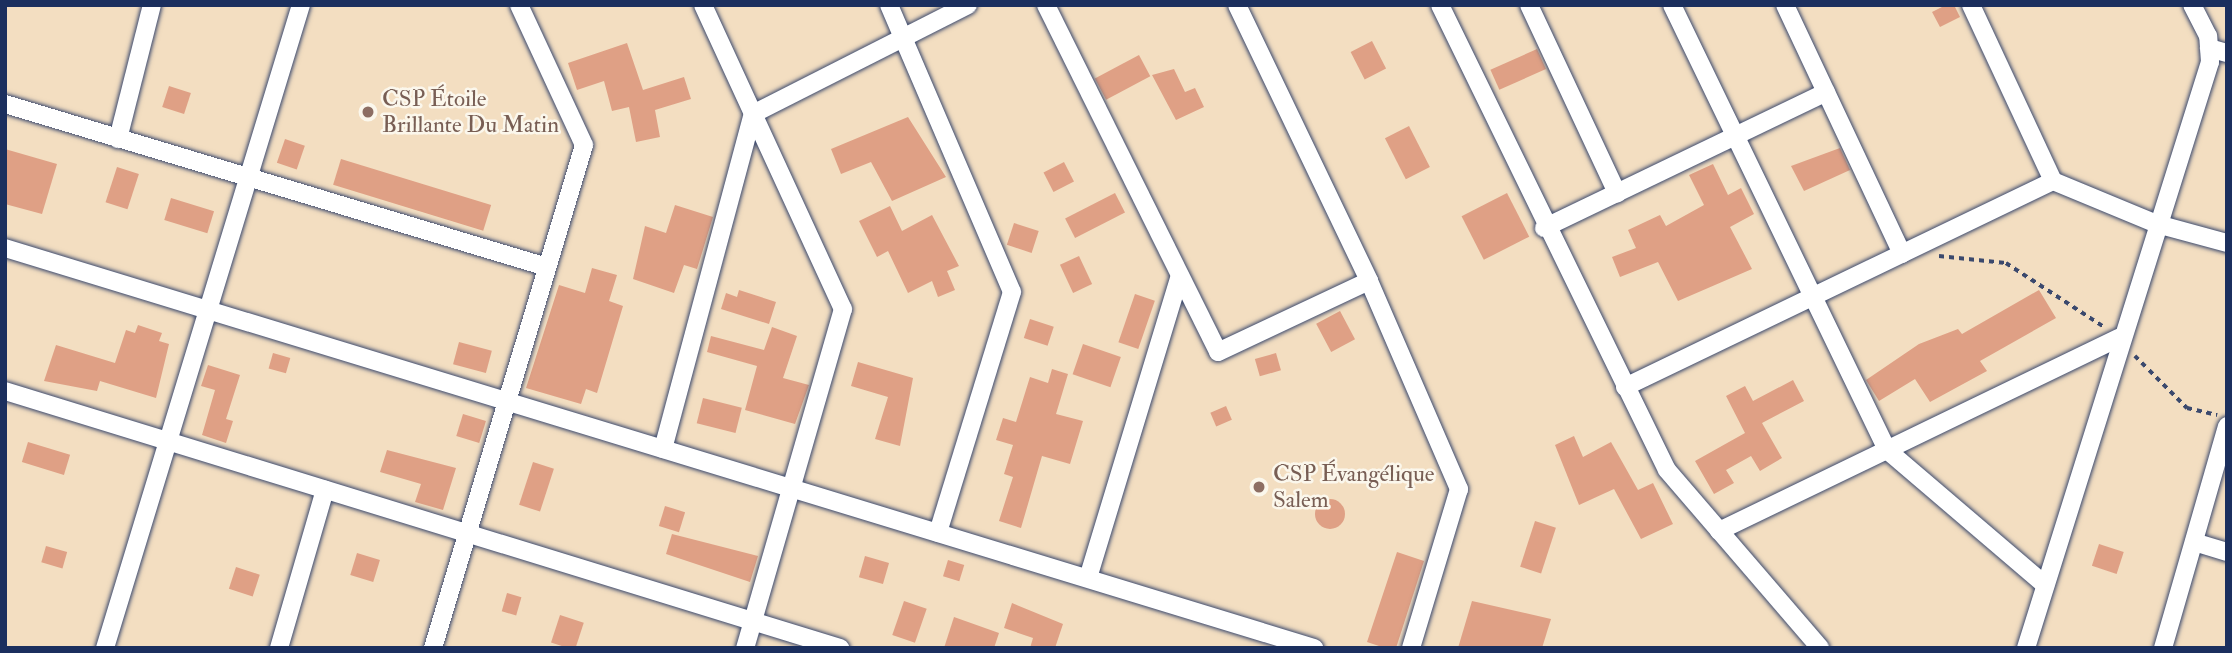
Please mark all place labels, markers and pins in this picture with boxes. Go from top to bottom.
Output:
place label: CSP Étoile Brillante Du Matin [382,85,559,139]
marker: CSP Étoile Brillante Du Matin [360,104,376,120]
place label: CSP Évangélique Salem [1273,460,1434,514]
marker: CSP Évangélique Salem [1251,479,1267,495]

